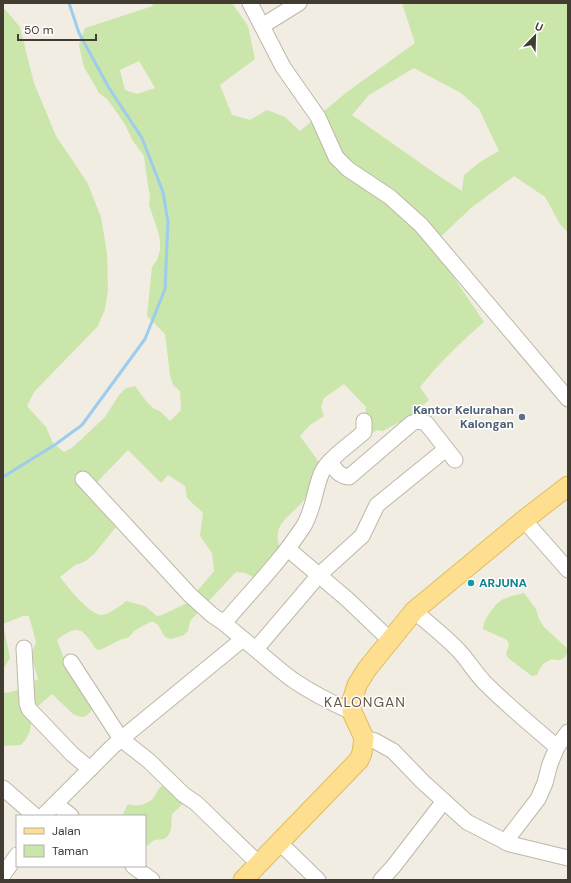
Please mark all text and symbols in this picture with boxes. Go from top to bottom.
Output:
scale bar [18,16,96,42]
north arrow [515,16,555,56]
text: U [533,19,545,35]
text: 50 m [24,22,53,38]
place label: Kantor Kelurahan Kalongan [413,402,514,432]
marker: Kantor Kelurahan Kalongan [517,412,527,422]
place label: ARJUNA [479,575,528,591]
marker: ARJUNA [466,578,476,588]
district label: KALONGAN [324,693,406,711]
legend [16,815,146,867]
text: Jalan [52,823,81,839]
text: Taman [52,843,89,859]

